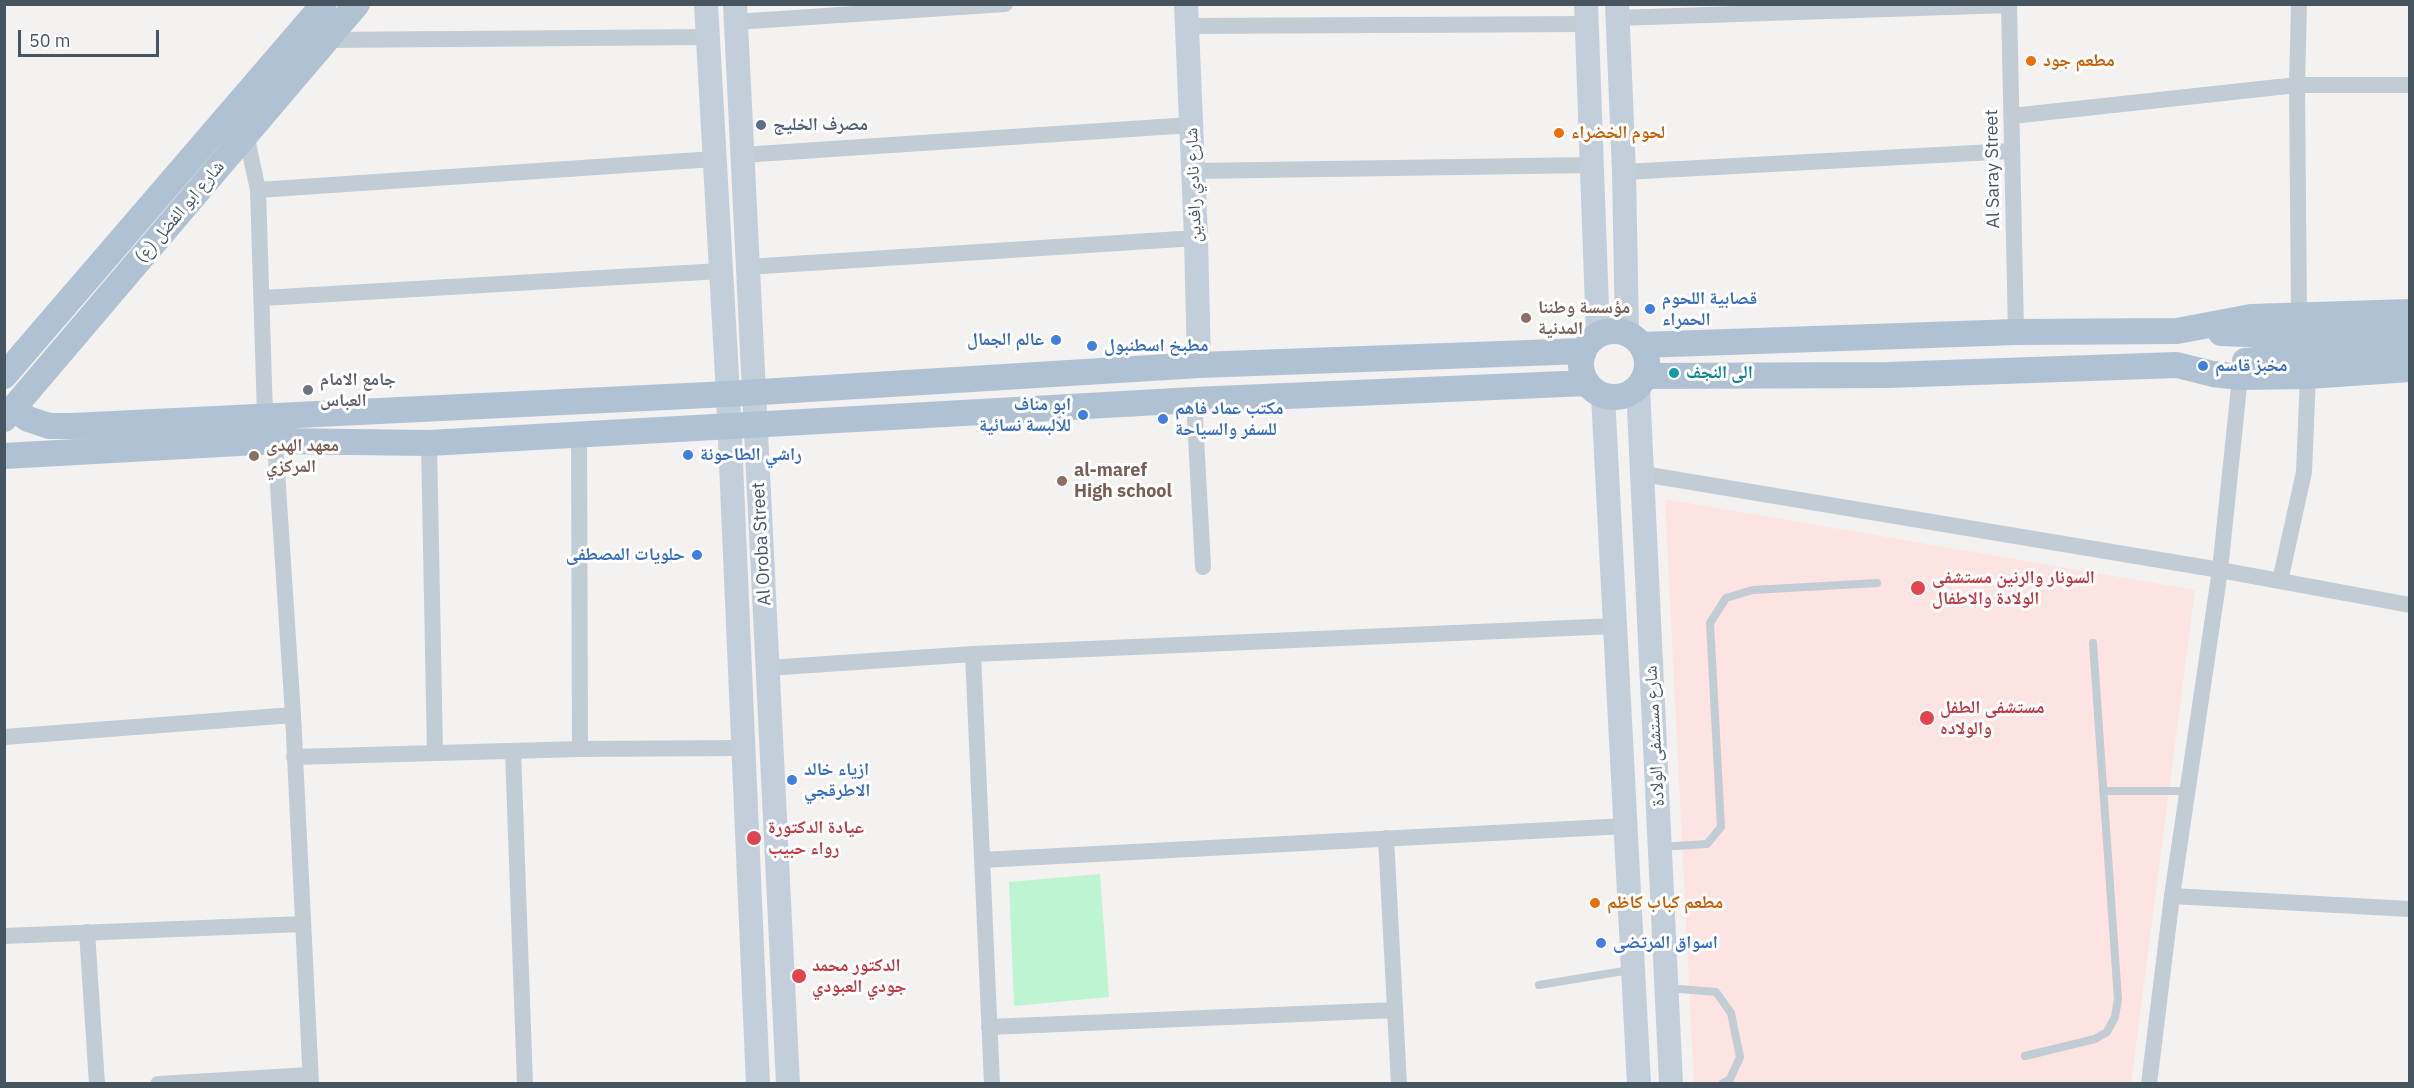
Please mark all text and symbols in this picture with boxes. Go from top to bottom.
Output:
scale bar [21,18,162,56]
text: 50 m [29,29,71,52]
place label: مطعم جود [2043,50,2115,72]
marker: مطعم جود [2024,54,2038,68]
street label: Al Saray Street [1981,109,2005,229]
place label: مصرف الخليج [773,114,868,136]
marker: مصرف الخليج [754,118,768,132]
place label: لحوم الخضراء [1571,122,1665,144]
marker: لحوم الخضراء [1552,126,1566,140]
street label: شارع نادي رافدين [1181,127,1207,243]
street label: شارع ابو الفضل (ع) [131,156,229,268]
place label: قصابية اللحوم الحمراء [1662,288,1757,330]
place label: مؤسسة وطننا المدنية [1538,297,1630,340]
marker: قصابية اللحوم الحمراء [1643,302,1657,316]
marker: مؤسسة وطننا المدنية [1519,311,1533,325]
place label: عالم الجمال [967,329,1044,351]
marker: عالم الجمال [1049,333,1063,347]
place label: مطبخ اسطنبول [1104,335,1208,357]
marker: مطبخ اسطنبول [1085,339,1099,353]
place label: مخبز قاسم [2215,355,2287,377]
marker: مخبز قاسم [2196,359,2210,373]
place label: الى النجف [1686,362,1753,384]
marker: الى النجف [1667,366,1681,380]
place label: جامع الامام العباس [320,369,396,412]
marker: جامع الامام العباس [301,383,315,397]
place label: ابو مناف للالبسة نسائية [979,394,1071,436]
place label: مكتب عماد فاهم للسفر والسياحة [1175,398,1284,440]
marker: ابو مناف للالبسة نسائية [1076,408,1090,422]
marker: مكتب عماد فاهم للسفر والسياحة [1156,412,1170,426]
place label: معهد الهدى المركزي [266,435,339,478]
place label: راشي الطاحونة [700,444,802,466]
marker: راشي الطاحونة [681,448,695,462]
marker: معهد الهدى المركزي [247,449,261,463]
place label: al-maref High school [1074,460,1172,502]
marker: al-maref High school [1055,474,1069,488]
street label: Al Oroba Street [748,482,776,606]
place label: حلويات المصطفى [566,544,685,566]
marker: حلويات المصطفى [690,548,704,562]
place label: السونار والرنين مستشفى الولادة والاطفال [1932,567,2095,610]
marker: السونار والرنين مستشفى الولادة والاطفال [1909,579,1927,597]
street label: شارع مستشفى الولادة [1641,665,1669,807]
place label: مستشفى الطفل والولاده [1940,697,2044,740]
marker: مستشفى الطفل والولاده [1918,709,1936,727]
place label: ازياء خالد الاطرقجي [804,759,870,802]
marker: ازياء خالد الاطرقجي [785,773,799,787]
place label: عيادة الدكتورة رواء حبيب [768,817,864,860]
marker: عيادة الدكتورة رواء حبيب [745,829,763,847]
place label: مطعم كباب كاظم [1607,892,1723,914]
marker: مطعم كباب كاظم [1588,896,1602,910]
place label: اسواق المرتضى [1613,932,1718,954]
marker: اسواق المرتضى [1594,936,1608,950]
place label: الدكتور محمد جودي العبودي [812,955,906,998]
marker: الدكتور محمد جودي العبودي [790,967,808,985]

